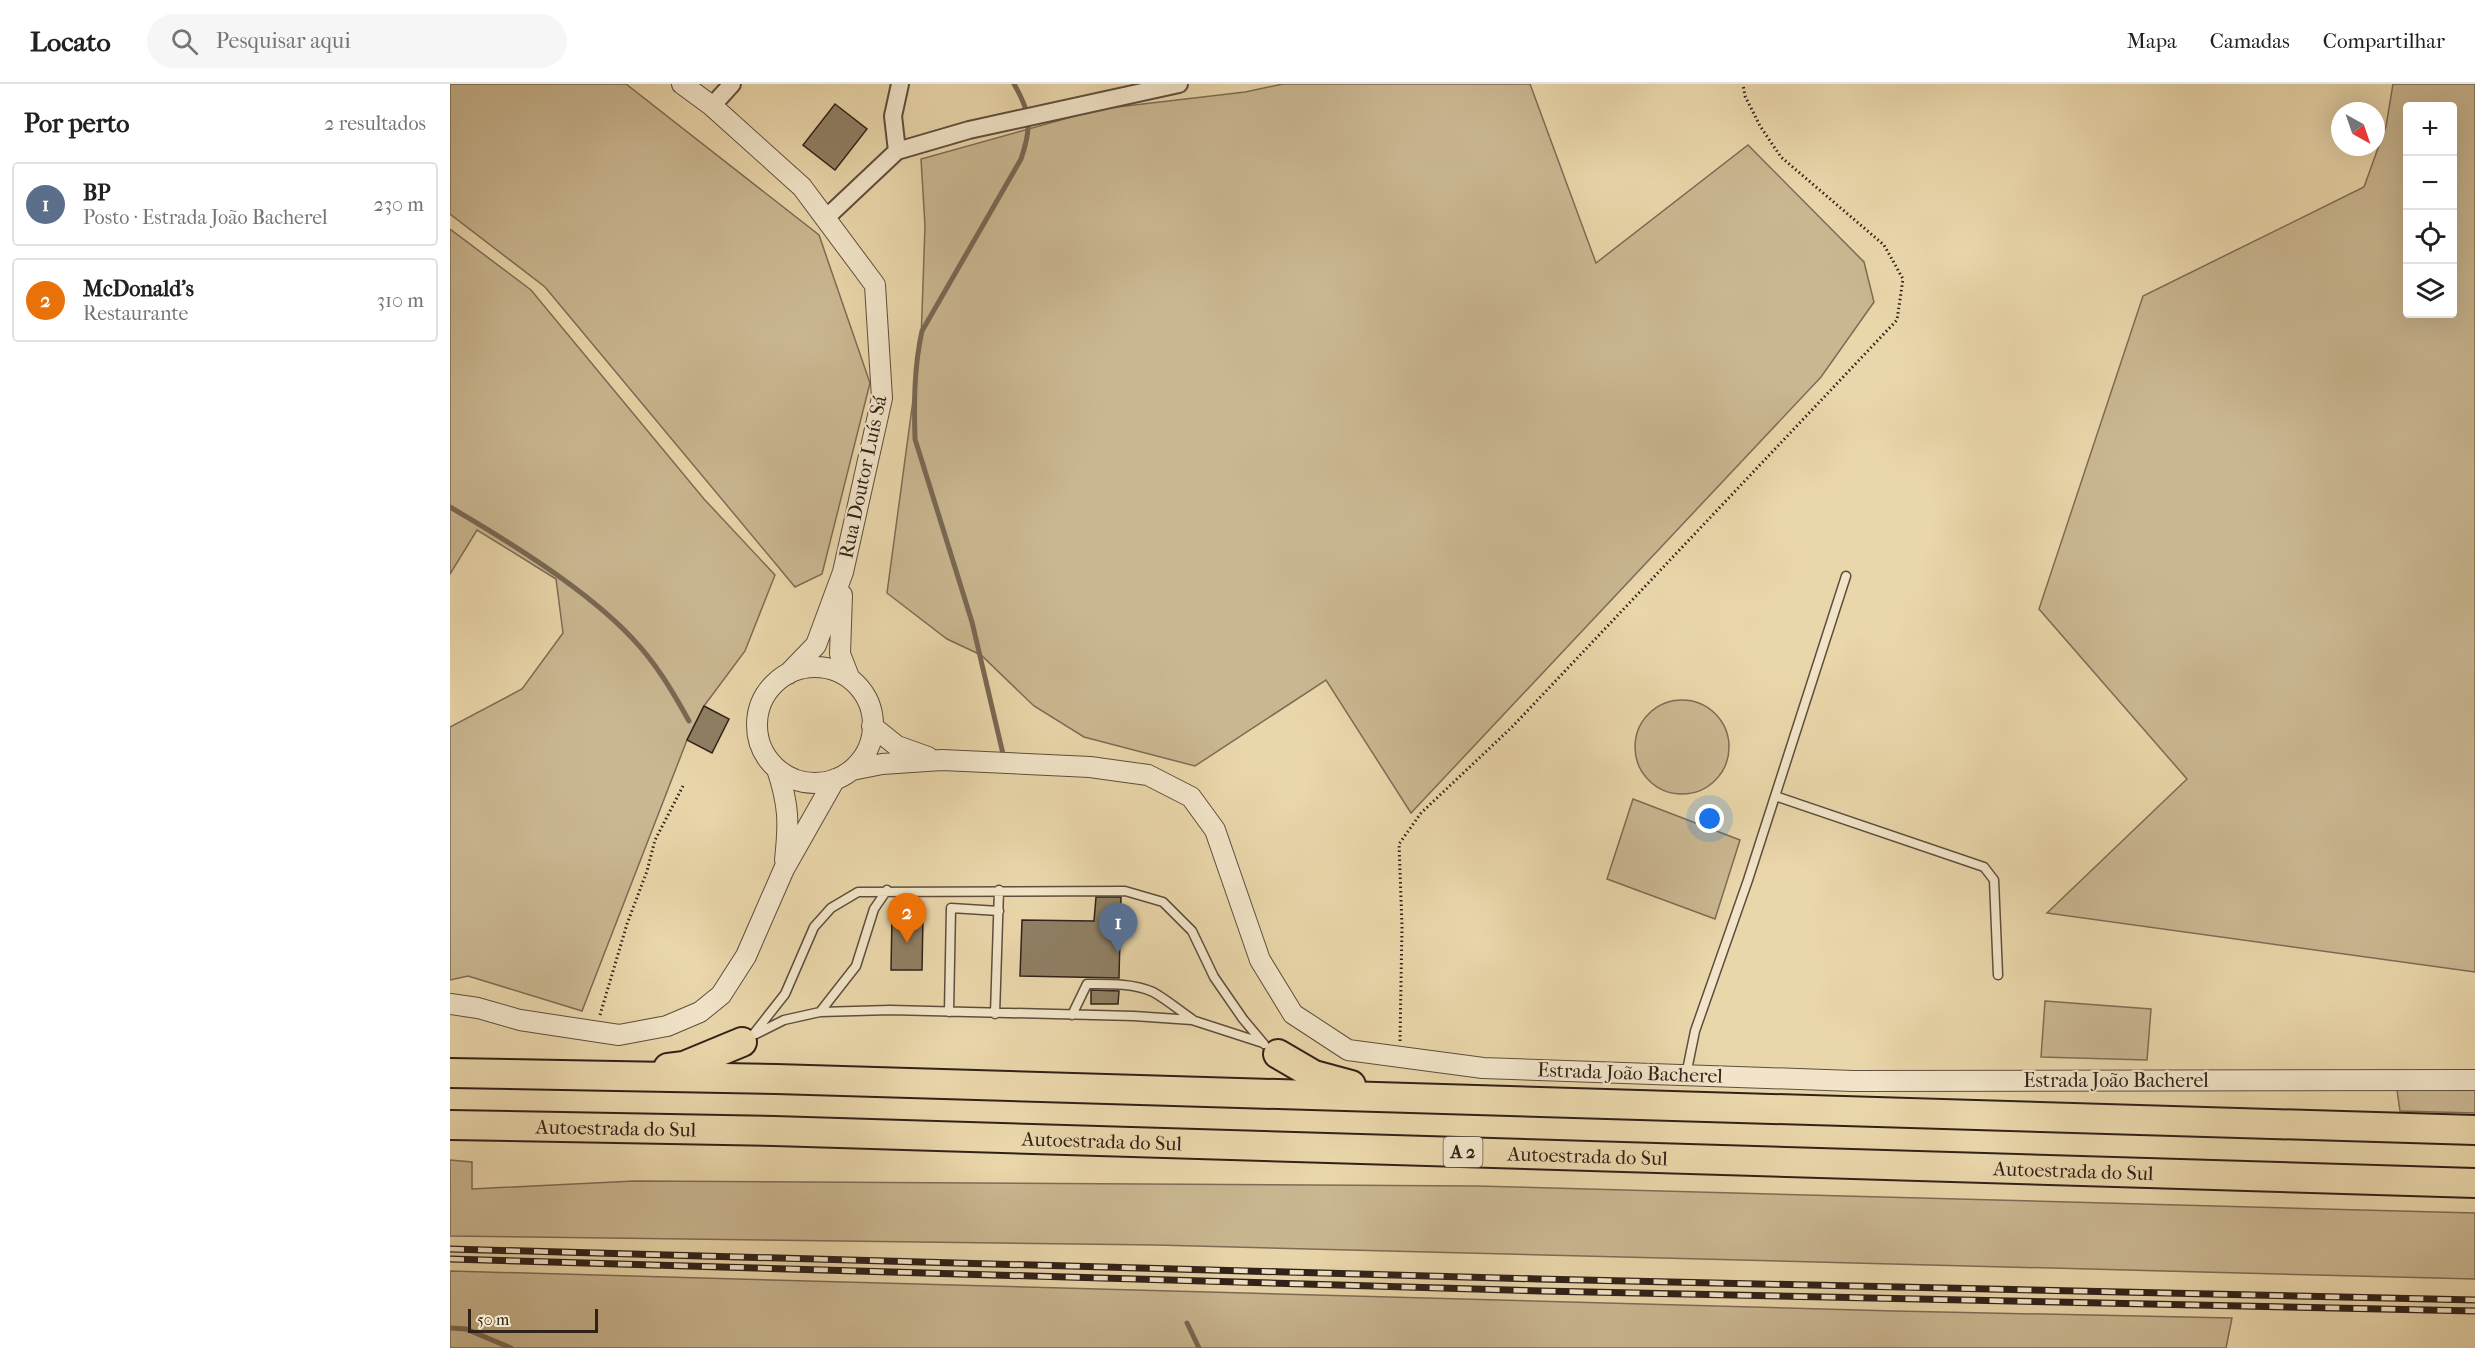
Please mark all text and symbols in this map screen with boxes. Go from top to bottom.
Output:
search box [147,14,567,68]
text: Locato [30,25,111,58]
icon: search [168,25,201,58]
text: Pesquisar aqui [216,28,351,54]
text: Mapa [2127,29,2177,53]
text: Camadas [2210,29,2290,53]
text: Compartilhar [2323,29,2445,53]
north arrow [2331,102,2385,156]
map controls [2403,102,2457,318]
button: + [2403,102,2457,156]
text: Por perto [24,108,129,139]
text: 2 resultados [324,112,426,135]
button: − [2403,156,2457,210]
text: BP [83,180,110,206]
text: 1 [42,193,49,216]
text: 230 m [374,193,424,216]
text: Posto · Estrada João Bacherel [83,206,328,229]
button: locate [2403,210,2457,264]
button: layers [2403,264,2457,318]
text: McDonald's [83,276,194,302]
text: 2 [40,289,51,312]
text: 310 m [377,289,424,312]
text: Restaurante [83,302,188,325]
street label: Rua Doutor Luís Sá [834,393,892,561]
your location [1695,804,1724,833]
pin: 2 [888,894,926,943]
pin: 1 [1098,904,1138,953]
street label: Estrada João Bacherel [1537,1058,1724,1088]
street label: Estrada João Bacherel [2023,1069,2209,1092]
street label: Autoestrada do Sul [535,1115,697,1141]
street label: Autoestrada do Sul [1020,1127,1183,1155]
road number: A 2 [1444,1137,1482,1167]
street label: Autoestrada do Sul [1506,1142,1669,1170]
street label: Autoestrada do Sul [1992,1157,2154,1185]
scale bar [468,1306,598,1334]
text: 50 m [477,1310,509,1329]

